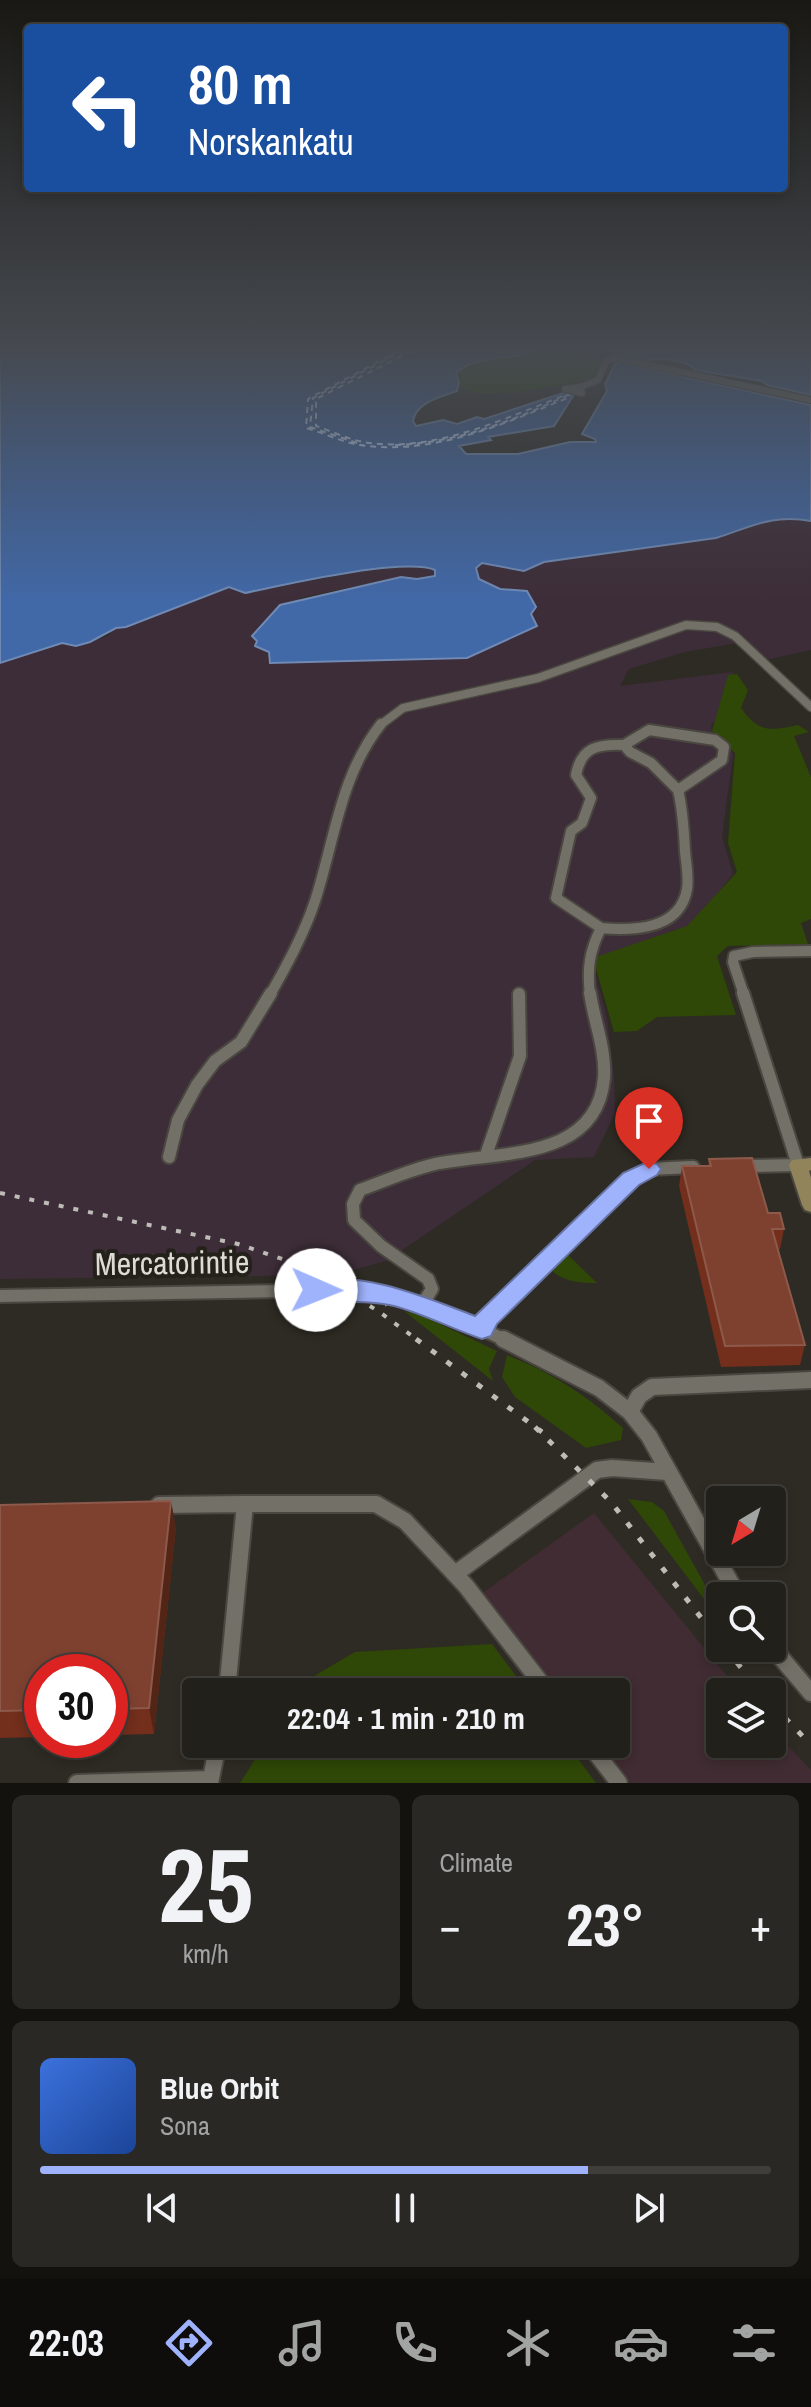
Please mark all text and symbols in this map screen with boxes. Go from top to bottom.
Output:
text: 80 m [188,46,293,121]
icon: left [56,56,160,160]
text: Norskankatu [188,118,354,166]
pin [615,1087,683,1169]
icon: arrive [627,1099,671,1143]
street label: Mercatorintie [94,1240,250,1285]
position arrow [274,1248,358,1332]
north arrow [706,1486,786,1566]
map controls [706,1486,786,1758]
button: search [706,1582,786,1662]
speed limit sign: 30 [24,1654,128,1758]
button: layers [706,1678,786,1758]
text: 22:04 · 1 min · 210 m [287,1698,525,1738]
text: 25 [158,1814,253,1954]
text: Climate [440,1845,513,1880]
text: 23° [566,1884,645,1965]
text: − [440,1895,461,1955]
text: + [750,1895,771,1955]
text: km/h [183,1936,229,1971]
text: Blue Orbit [160,2068,279,2108]
text: Sona [160,2108,210,2143]
icon: previous [140,2186,184,2230]
icon: pause [383,2186,427,2230]
icon: next [627,2186,671,2230]
icon: directions [161,2315,217,2371]
icon: music [274,2315,330,2371]
icon: phone [387,2315,443,2371]
icon: climate [500,2315,556,2371]
icon: car [613,2315,669,2371]
icon: filters [726,2315,782,2371]
text: 22:03 [29,2319,104,2367]

